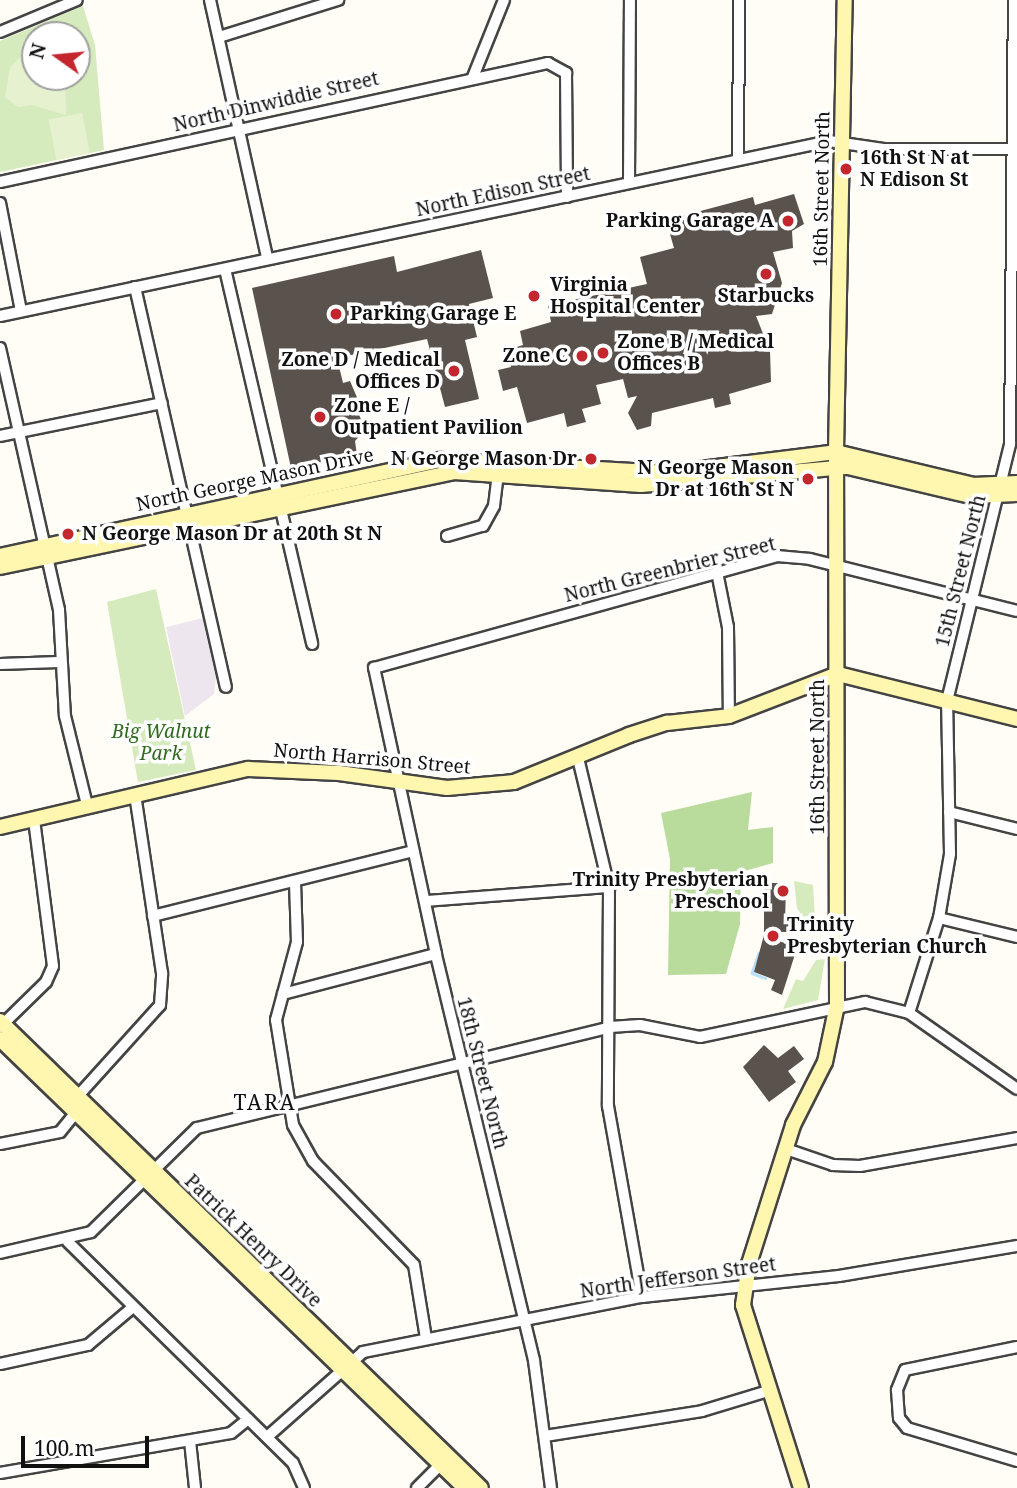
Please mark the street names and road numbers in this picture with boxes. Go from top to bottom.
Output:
street label: North Dinwiddie Street [171,67,381,137]
street label: 16th Street North [809,111,835,267]
street label: North Edison Street [414,162,592,222]
street label: North George Mason Drive [134,444,376,516]
street label: 15th Street North [931,493,991,649]
street label: North Greenbrier Street [562,533,778,607]
street label: 16th Street North [807,679,829,835]
street label: North Harrison Street [273,739,471,779]
street label: 18th Street North [452,995,512,1151]
street label: Patrick Henry Drive [180,1170,326,1312]
street label: North Jefferson Street [579,1253,777,1303]

